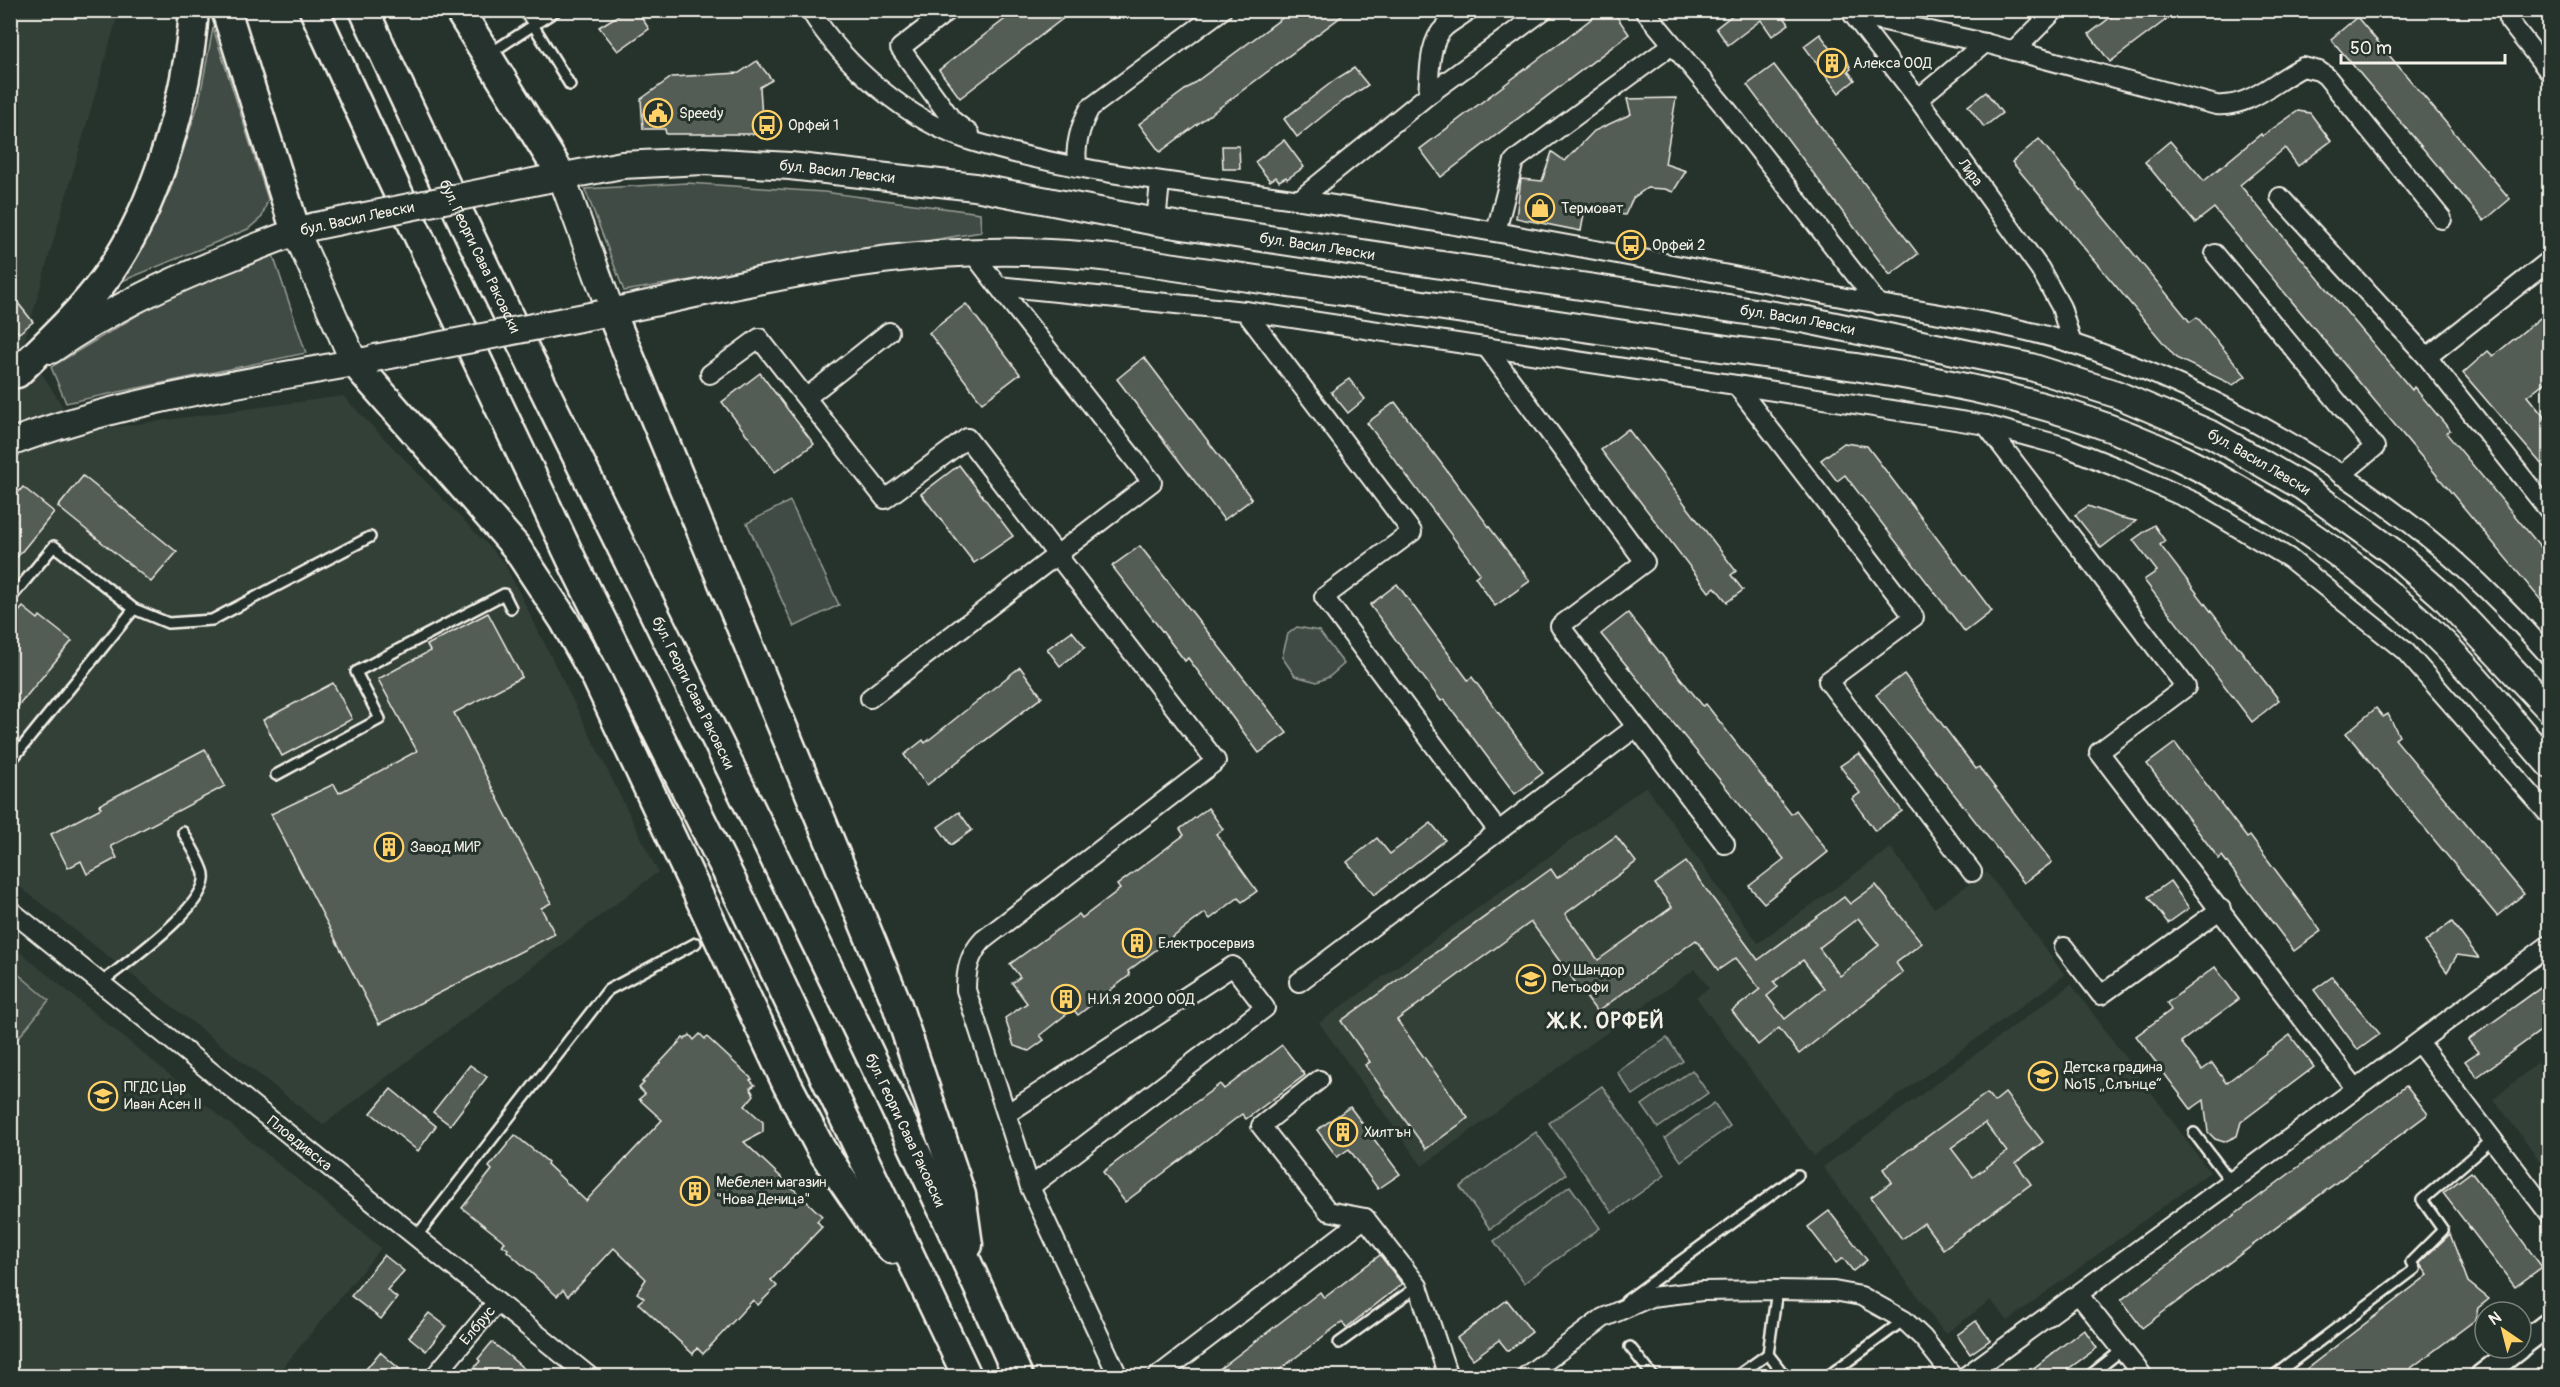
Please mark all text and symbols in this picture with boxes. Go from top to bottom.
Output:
scale bar [2341,27,2504,65]
text: 50 m [2350,37,2392,60]
building icon: Алекса ООД [1816,47,1848,79]
place label: Алекса ООД [1853,54,1933,73]
public building icon: Speedy [642,97,674,129]
place label: Speedy [679,104,724,123]
bus stop icon: Орфей 1 [751,109,783,141]
place label: Орфей 1 [788,116,839,135]
street label: Лира [1954,154,1987,190]
street label: бул. Васил Левски [779,156,896,187]
street label: бул. Георги Сава Раковски [435,176,525,336]
shop icon: Термоват [1524,192,1556,224]
street label: бул. Васил Левски [298,198,416,240]
place label: Термоват [1561,199,1624,218]
street label: бул. Васил Левски [1258,228,1376,264]
bus stop icon: Орфей 2 [1615,229,1647,261]
place label: Орфей 2 [1652,236,1705,255]
street label: бул. Васил Левски [1739,301,1857,339]
street label: бул. Васил Левски [2205,424,2315,499]
street label: бул. Георги Сава Раковски [648,613,739,772]
building icon: Завод МИР [373,831,405,863]
place label: Завод МИР [410,838,481,857]
building icon: Електросервиз [1121,927,1153,959]
place label: Електросервиз [1158,934,1255,953]
place label: ОУ Шандор Петьофи [1552,961,1625,997]
school or university icon: ОУ Шандор Петьофи [1515,963,1547,995]
building icon: Н.И.Я 2000 ООД [1050,983,1082,1015]
place label: Н.И.Я 2000 ООД [1087,990,1195,1009]
district label: Ж.К. ОРФЕЙ [1546,1008,1664,1035]
street label: бул. Георги Сава Раковски [861,1050,950,1210]
place label: Детска градина №15 „Слънце“ [2063,1058,2163,1094]
school or university icon: Детска градина №15 „Слънце“ [2027,1060,2059,1092]
place label: ПГДС Цар Иван Асен II [124,1078,202,1114]
school or university icon: ПГДС Цар Иван Асен II [87,1080,119,1112]
street label: Пловдивска [264,1111,336,1175]
building icon: Хилтън [1327,1116,1359,1148]
place label: Хилтън [1364,1123,1411,1142]
place label: Мебелен магазин "Нова Деница" [716,1173,827,1209]
building icon: Мебелен магазин "Нова Деница" [679,1175,711,1207]
north arrow [2473,1300,2533,1360]
street label: Елбрус [456,1302,500,1349]
text: N [2485,1307,2505,1330]

